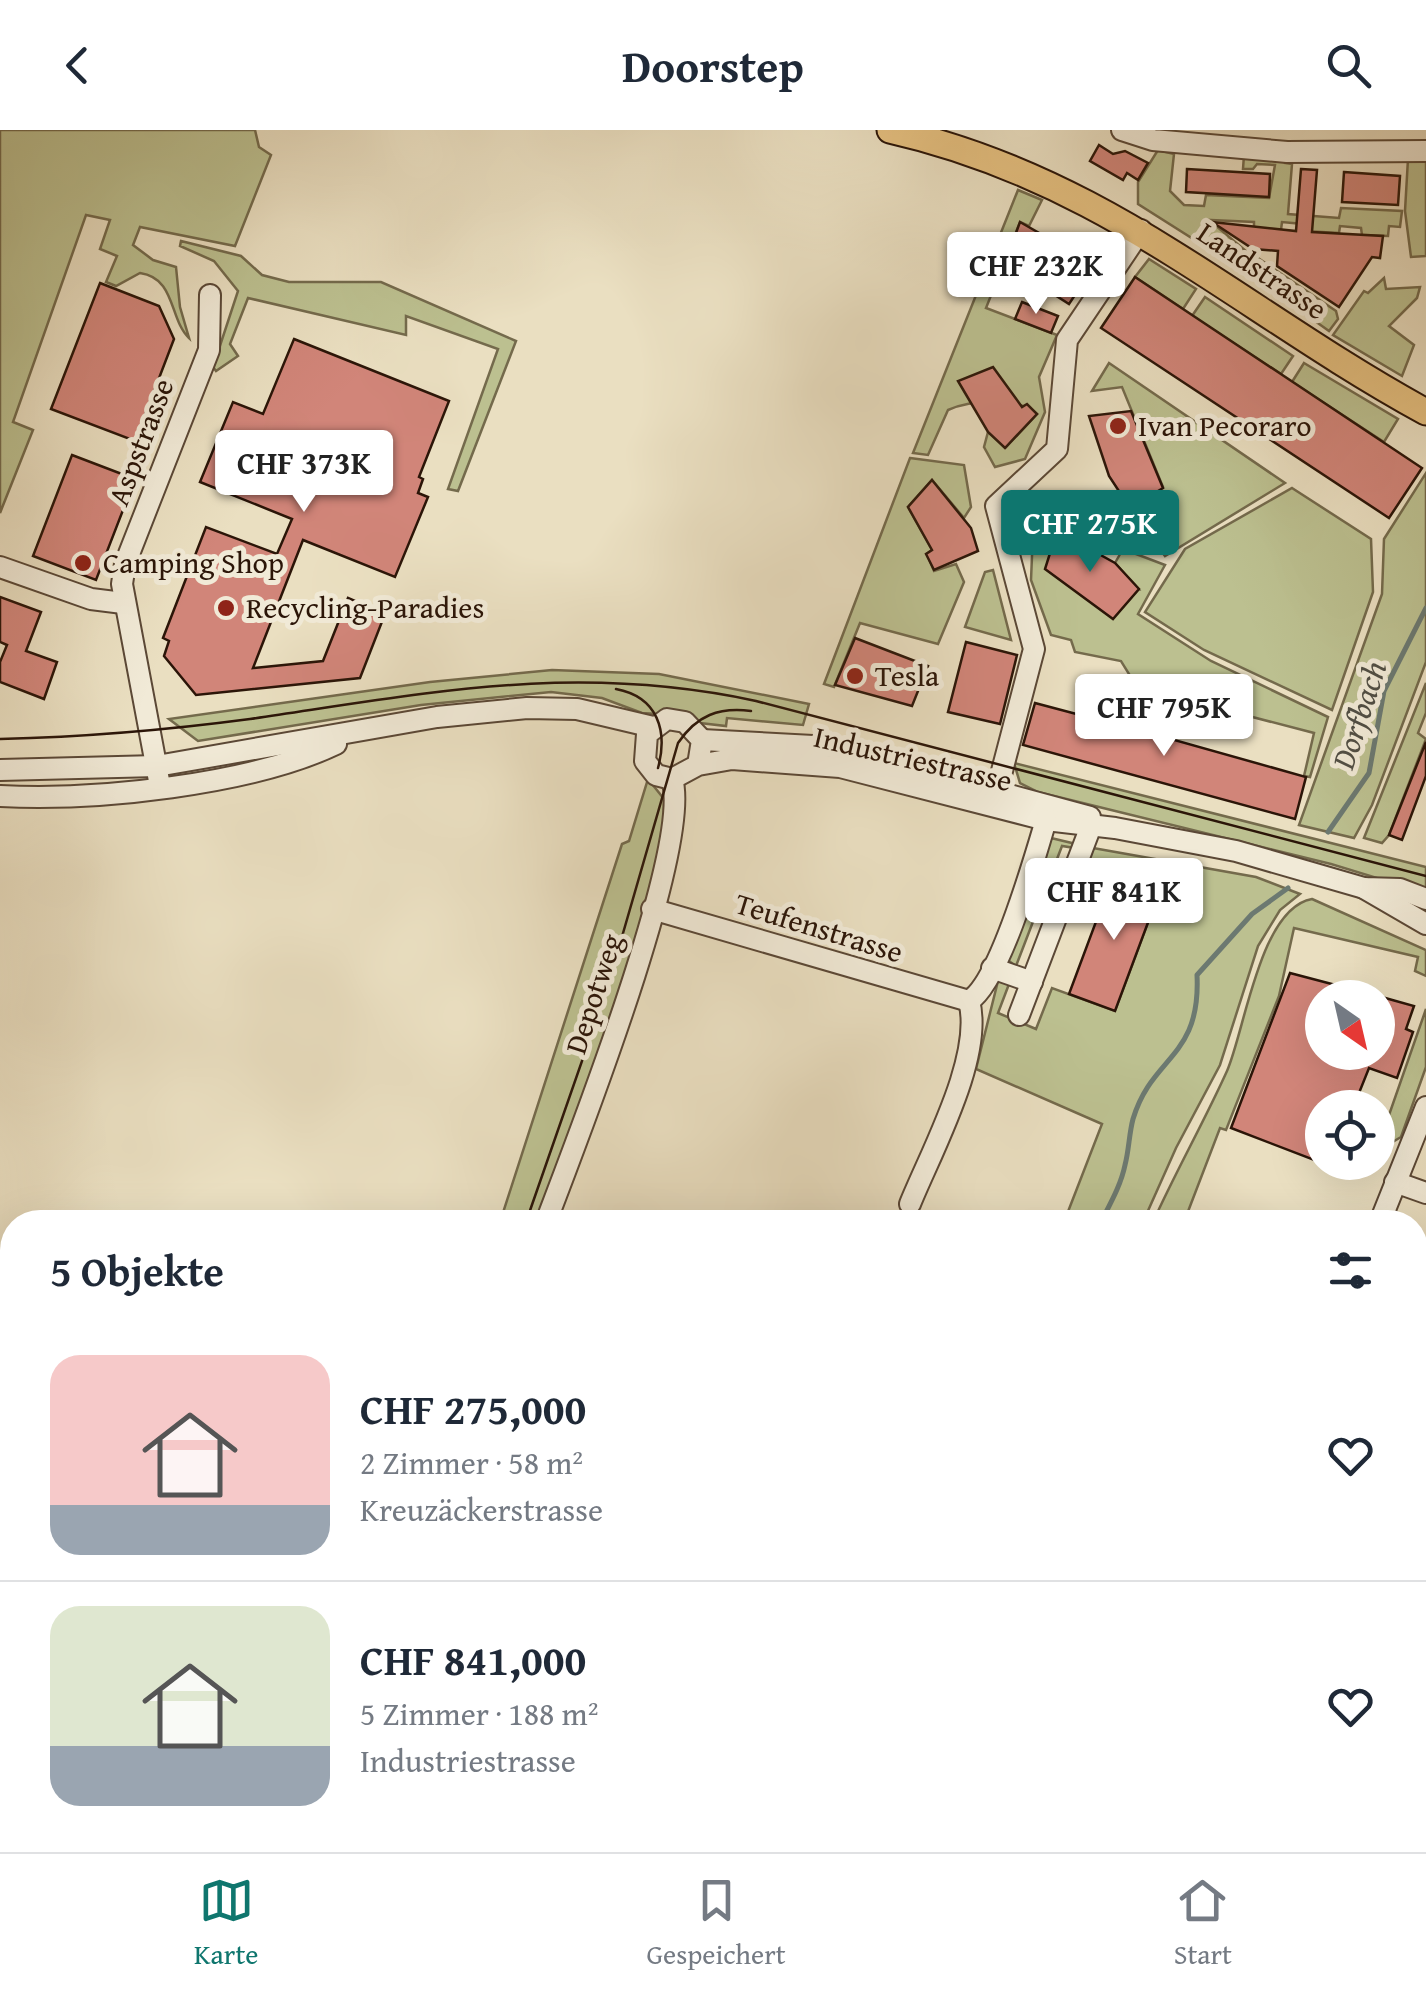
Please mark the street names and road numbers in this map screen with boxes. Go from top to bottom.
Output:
street label: Landstrasse [1189,210,1336,330]
street label: Aspstrasse [96,372,184,512]
street label: Industriestrasse [810,714,1017,802]
street label: Teufenstrasse [730,881,909,973]
street label: Depotweg [553,928,633,1059]

